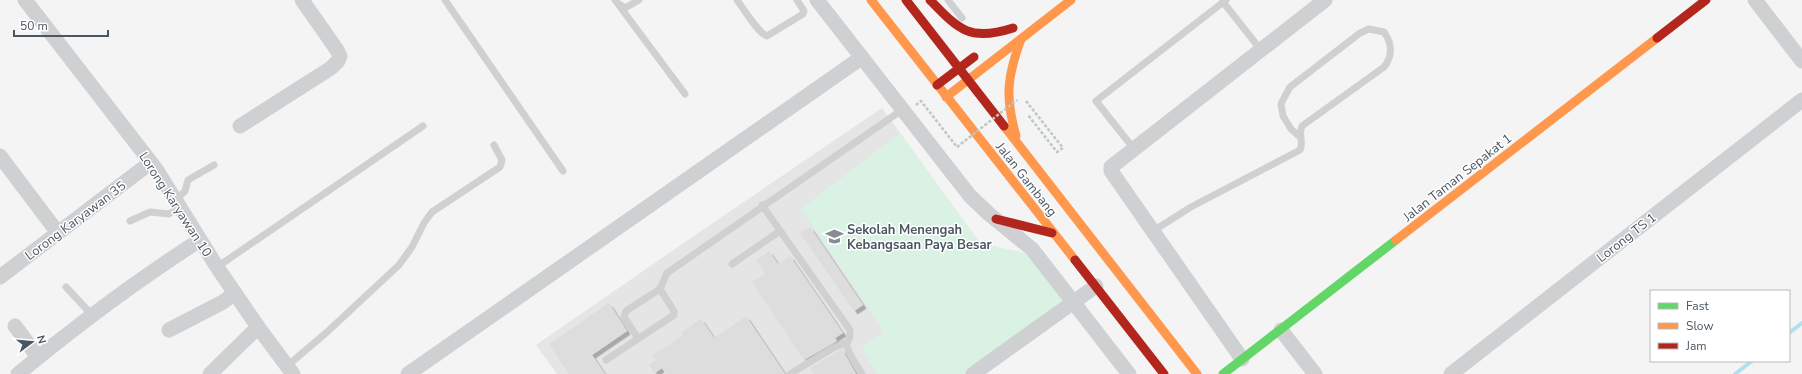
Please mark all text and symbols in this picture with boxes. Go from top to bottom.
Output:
scale bar [14,12,108,38]
text: 50 m [20,18,48,34]
street label: Jalan Taman Sepakat 1 [1399,130,1516,227]
street label: Jalan Gambang [991,138,1061,220]
street label: Lorong Karyawan 10 [134,149,216,261]
street label: Lorong Karyawan 35 [22,177,130,265]
street label: Lorong TS 1 [1593,209,1660,267]
place label: Sekolah Menengah Kebangsaan Paya Besar [847,221,993,254]
school or university icon: Sekolah Menengah Kebangsaan Paya Besar [824,226,844,246]
legend [1650,290,1790,362]
text: Fast [1686,298,1709,314]
text: Slow [1686,318,1714,334]
north arrow [12,322,52,362]
text: N [33,333,49,345]
text: Jam [1685,338,1707,354]

